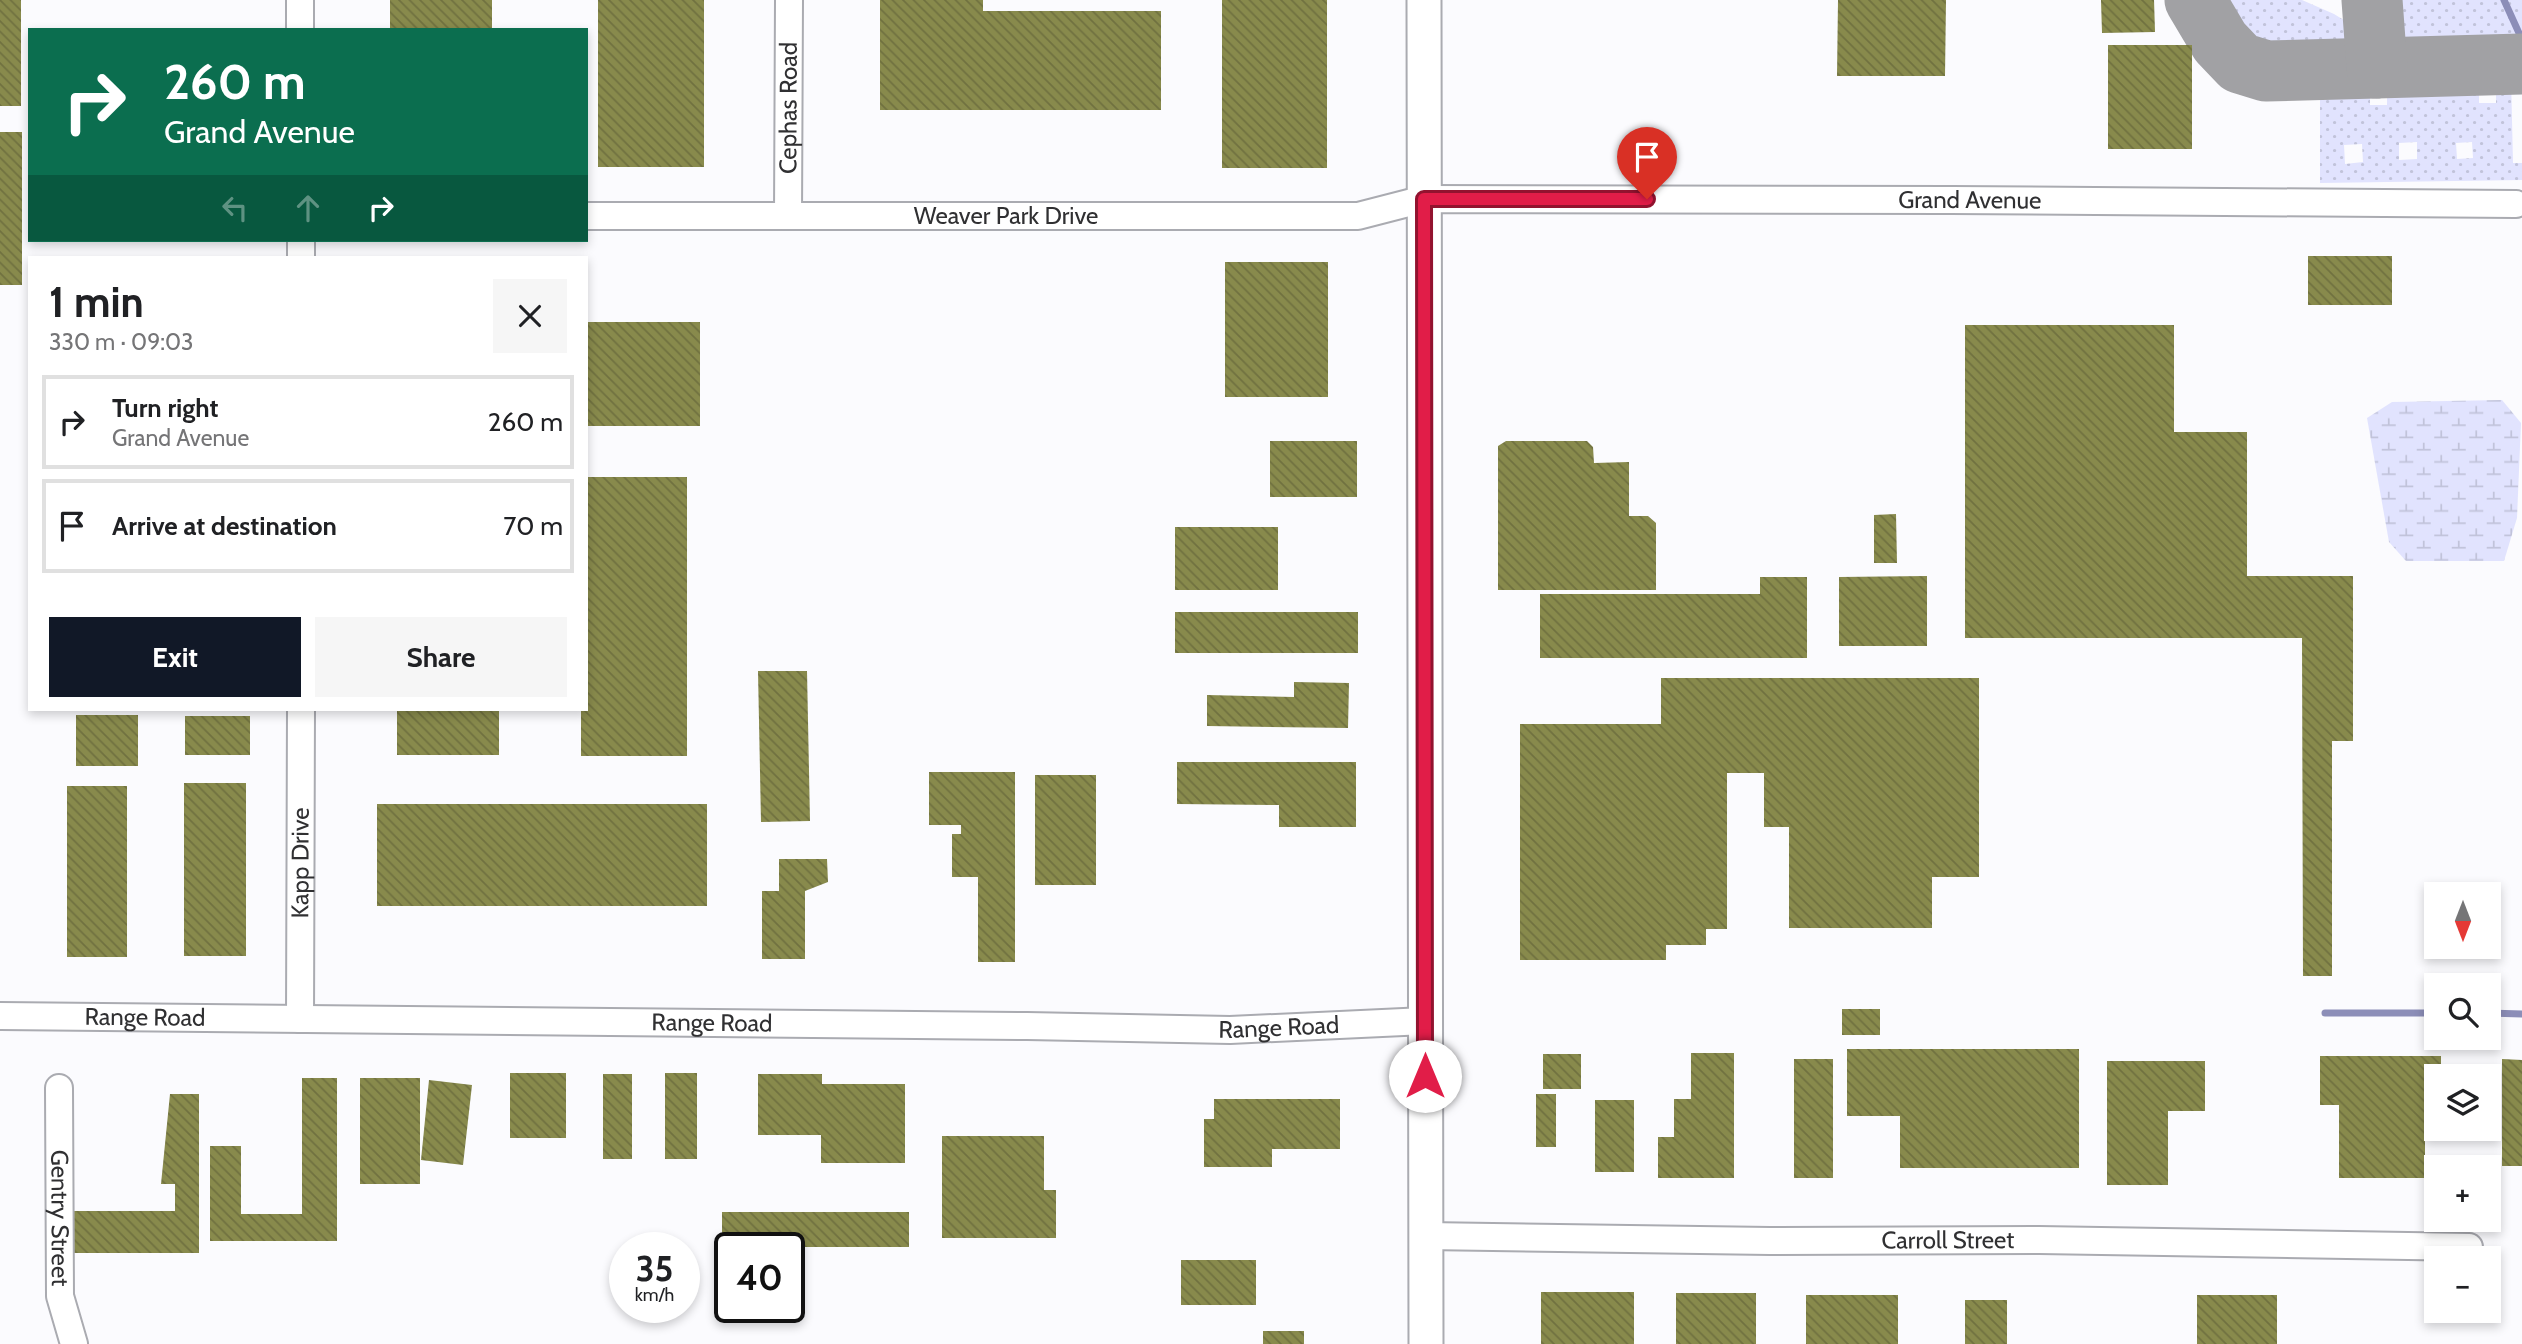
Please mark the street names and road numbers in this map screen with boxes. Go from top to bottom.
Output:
street label: Cephas Road [773,42,803,174]
street label: Grand Avenue [1898,185,2042,215]
street label: Weaver Park Drive [914,201,1098,230]
street label: Kapp Drive [285,807,315,919]
street label: Range Road [84,1002,206,1032]
street label: Range Road [651,1007,773,1038]
street label: Range Road [1218,1010,1340,1044]
street label: Gentry Street [45,1150,75,1286]
street label: Carroll Street [1881,1225,2014,1255]

